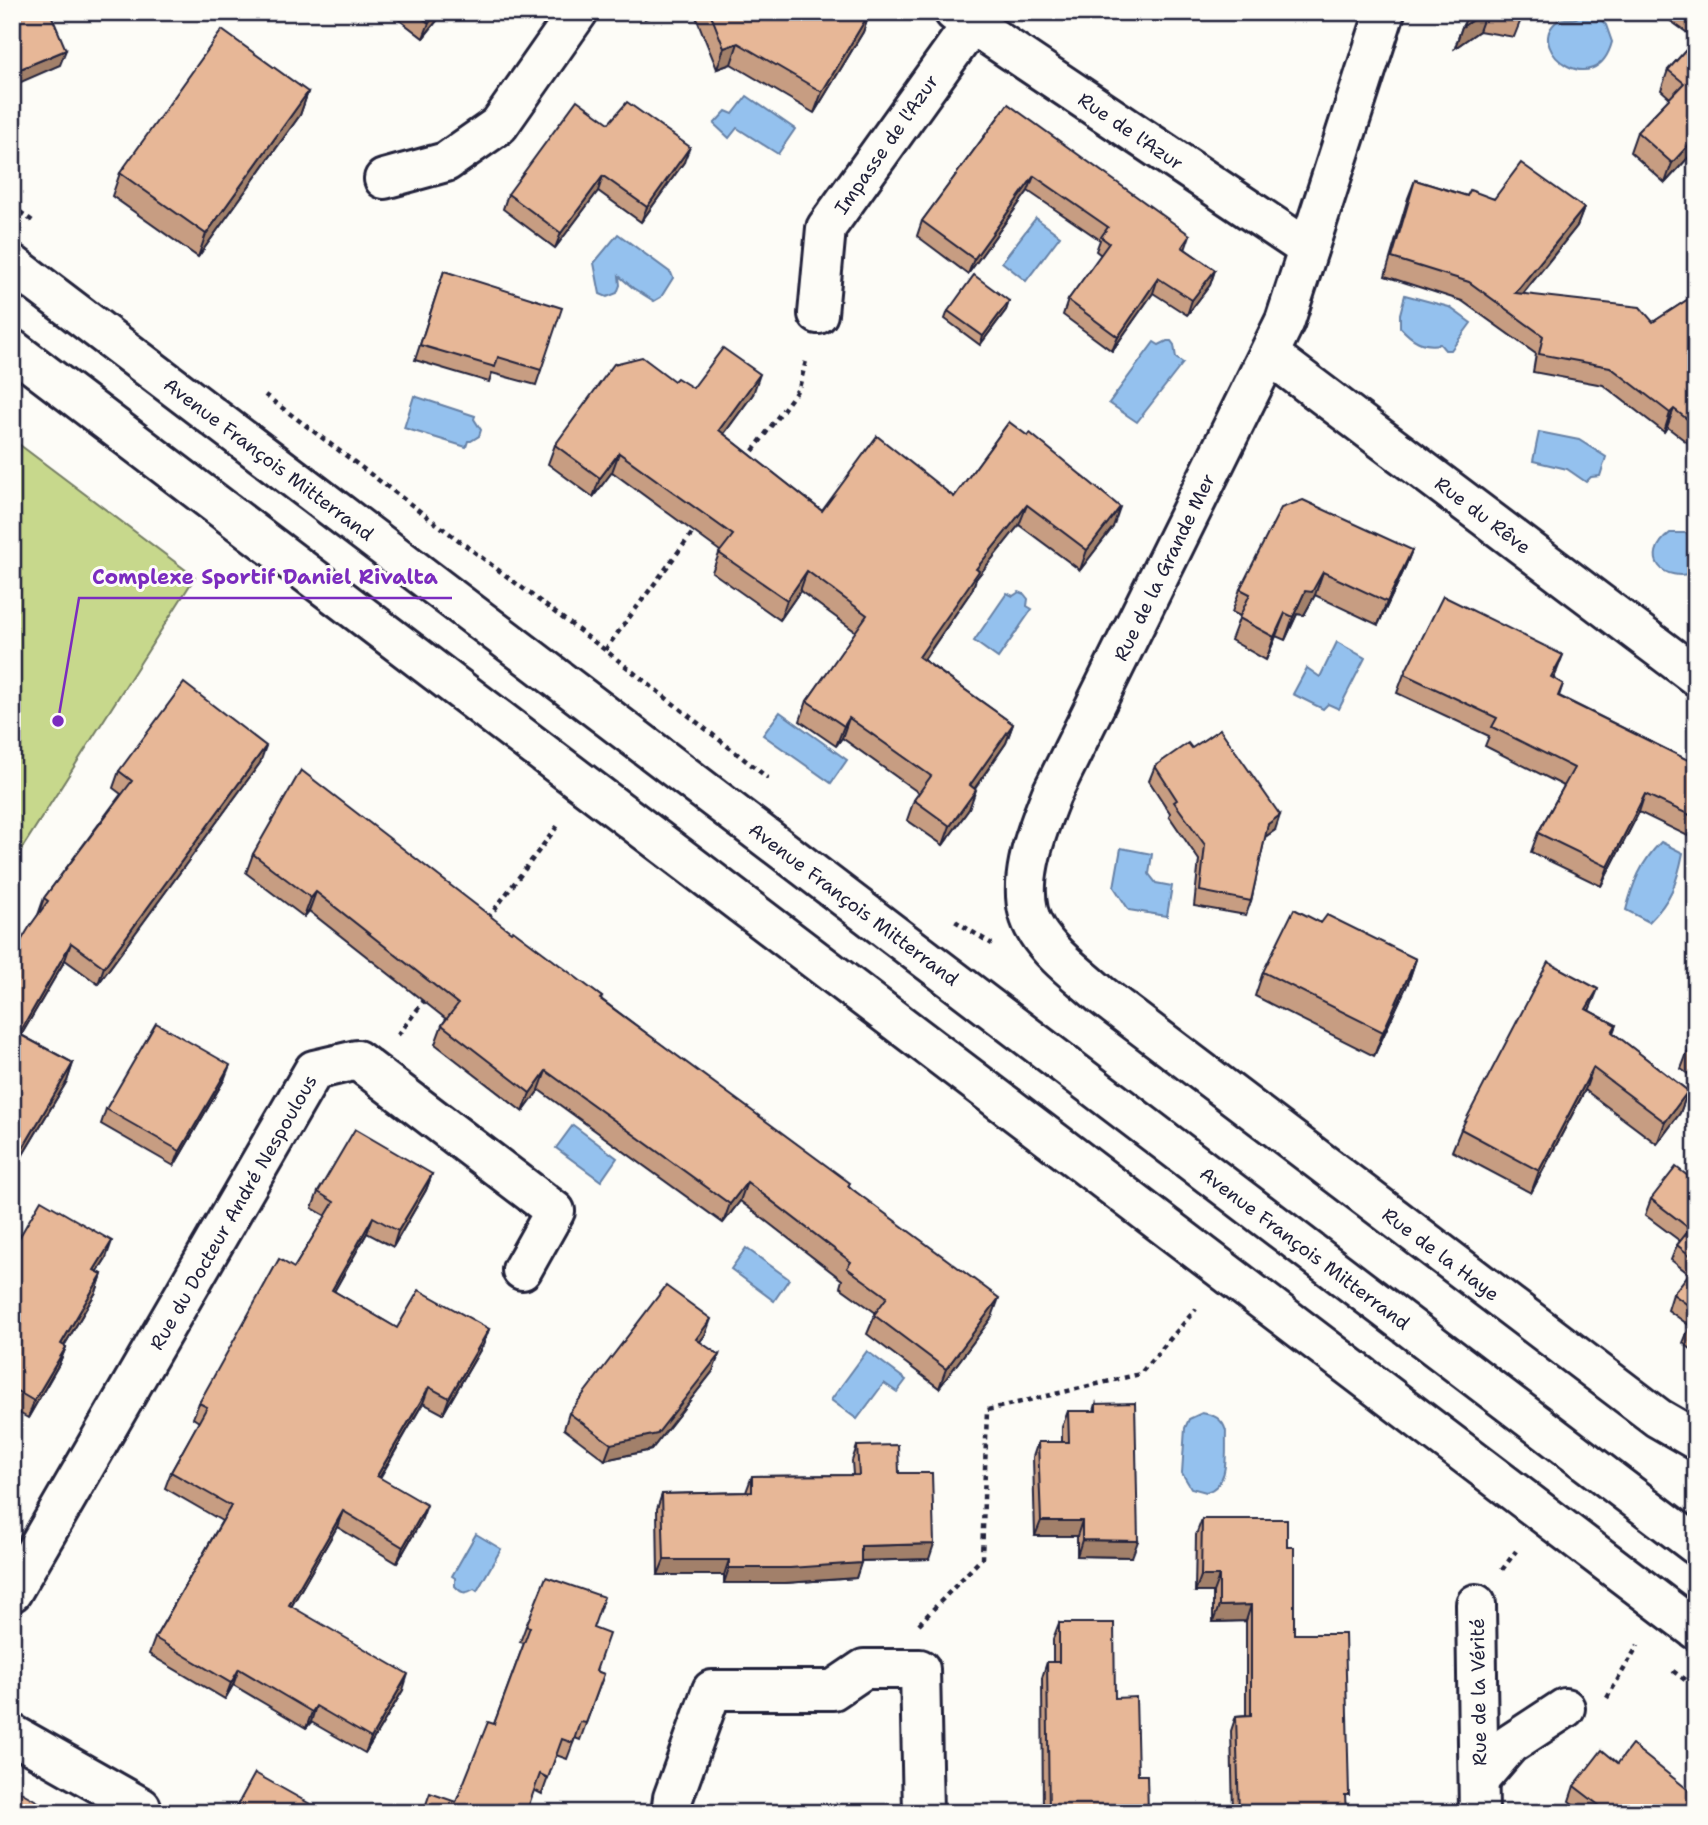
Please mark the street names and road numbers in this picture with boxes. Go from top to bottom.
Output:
street label: Impasse de l'Azur [829,69,944,219]
street label: Rue de l'Azur [1073,87,1188,176]
street label: Avenue François Mitterrand [159,372,379,547]
street label: Rue de la Grande Mer [1108,469,1221,665]
street label: Rue du Rêve [1430,471,1536,560]
street label: Avenue François Mitterrand [744,817,964,992]
street label: Rue du Docteur André Nespoulous [144,1070,323,1354]
street label: Avenue François Mitterrand [1195,1161,1415,1336]
street label: Rue de la Haye [1377,1202,1504,1307]
street label: Rue de la Vérité [1465,1618,1492,1766]

